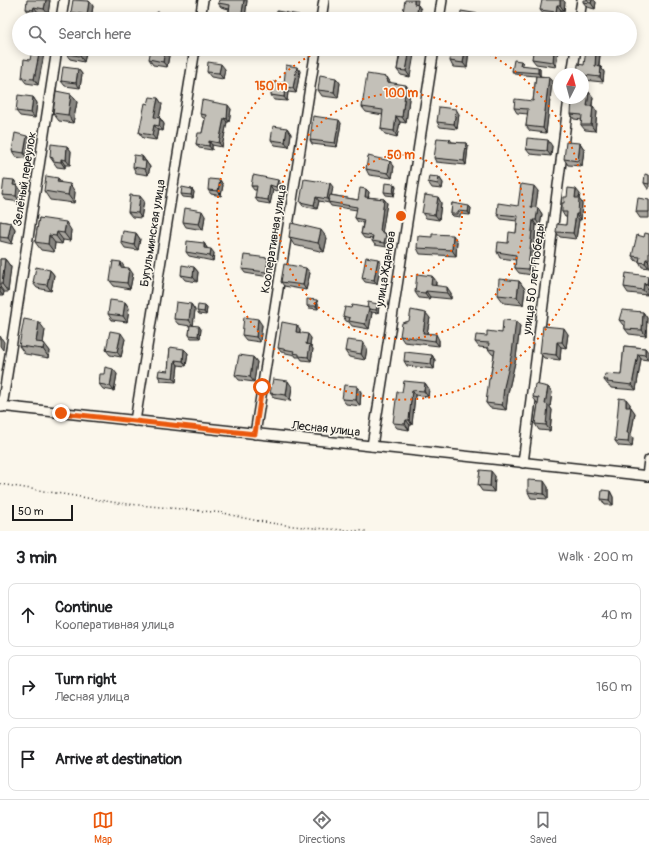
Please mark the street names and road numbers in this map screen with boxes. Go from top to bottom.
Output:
street label: Зелёный переулок [10,131,40,227]
street label: Бугульминская улица [137,178,169,288]
street label: Кооперативная улица [258,183,290,295]
street label: улица 50 лет Победы [520,222,548,336]
street label: улица Жданова [372,230,399,309]
street label: Лесная улица [290,418,361,440]

